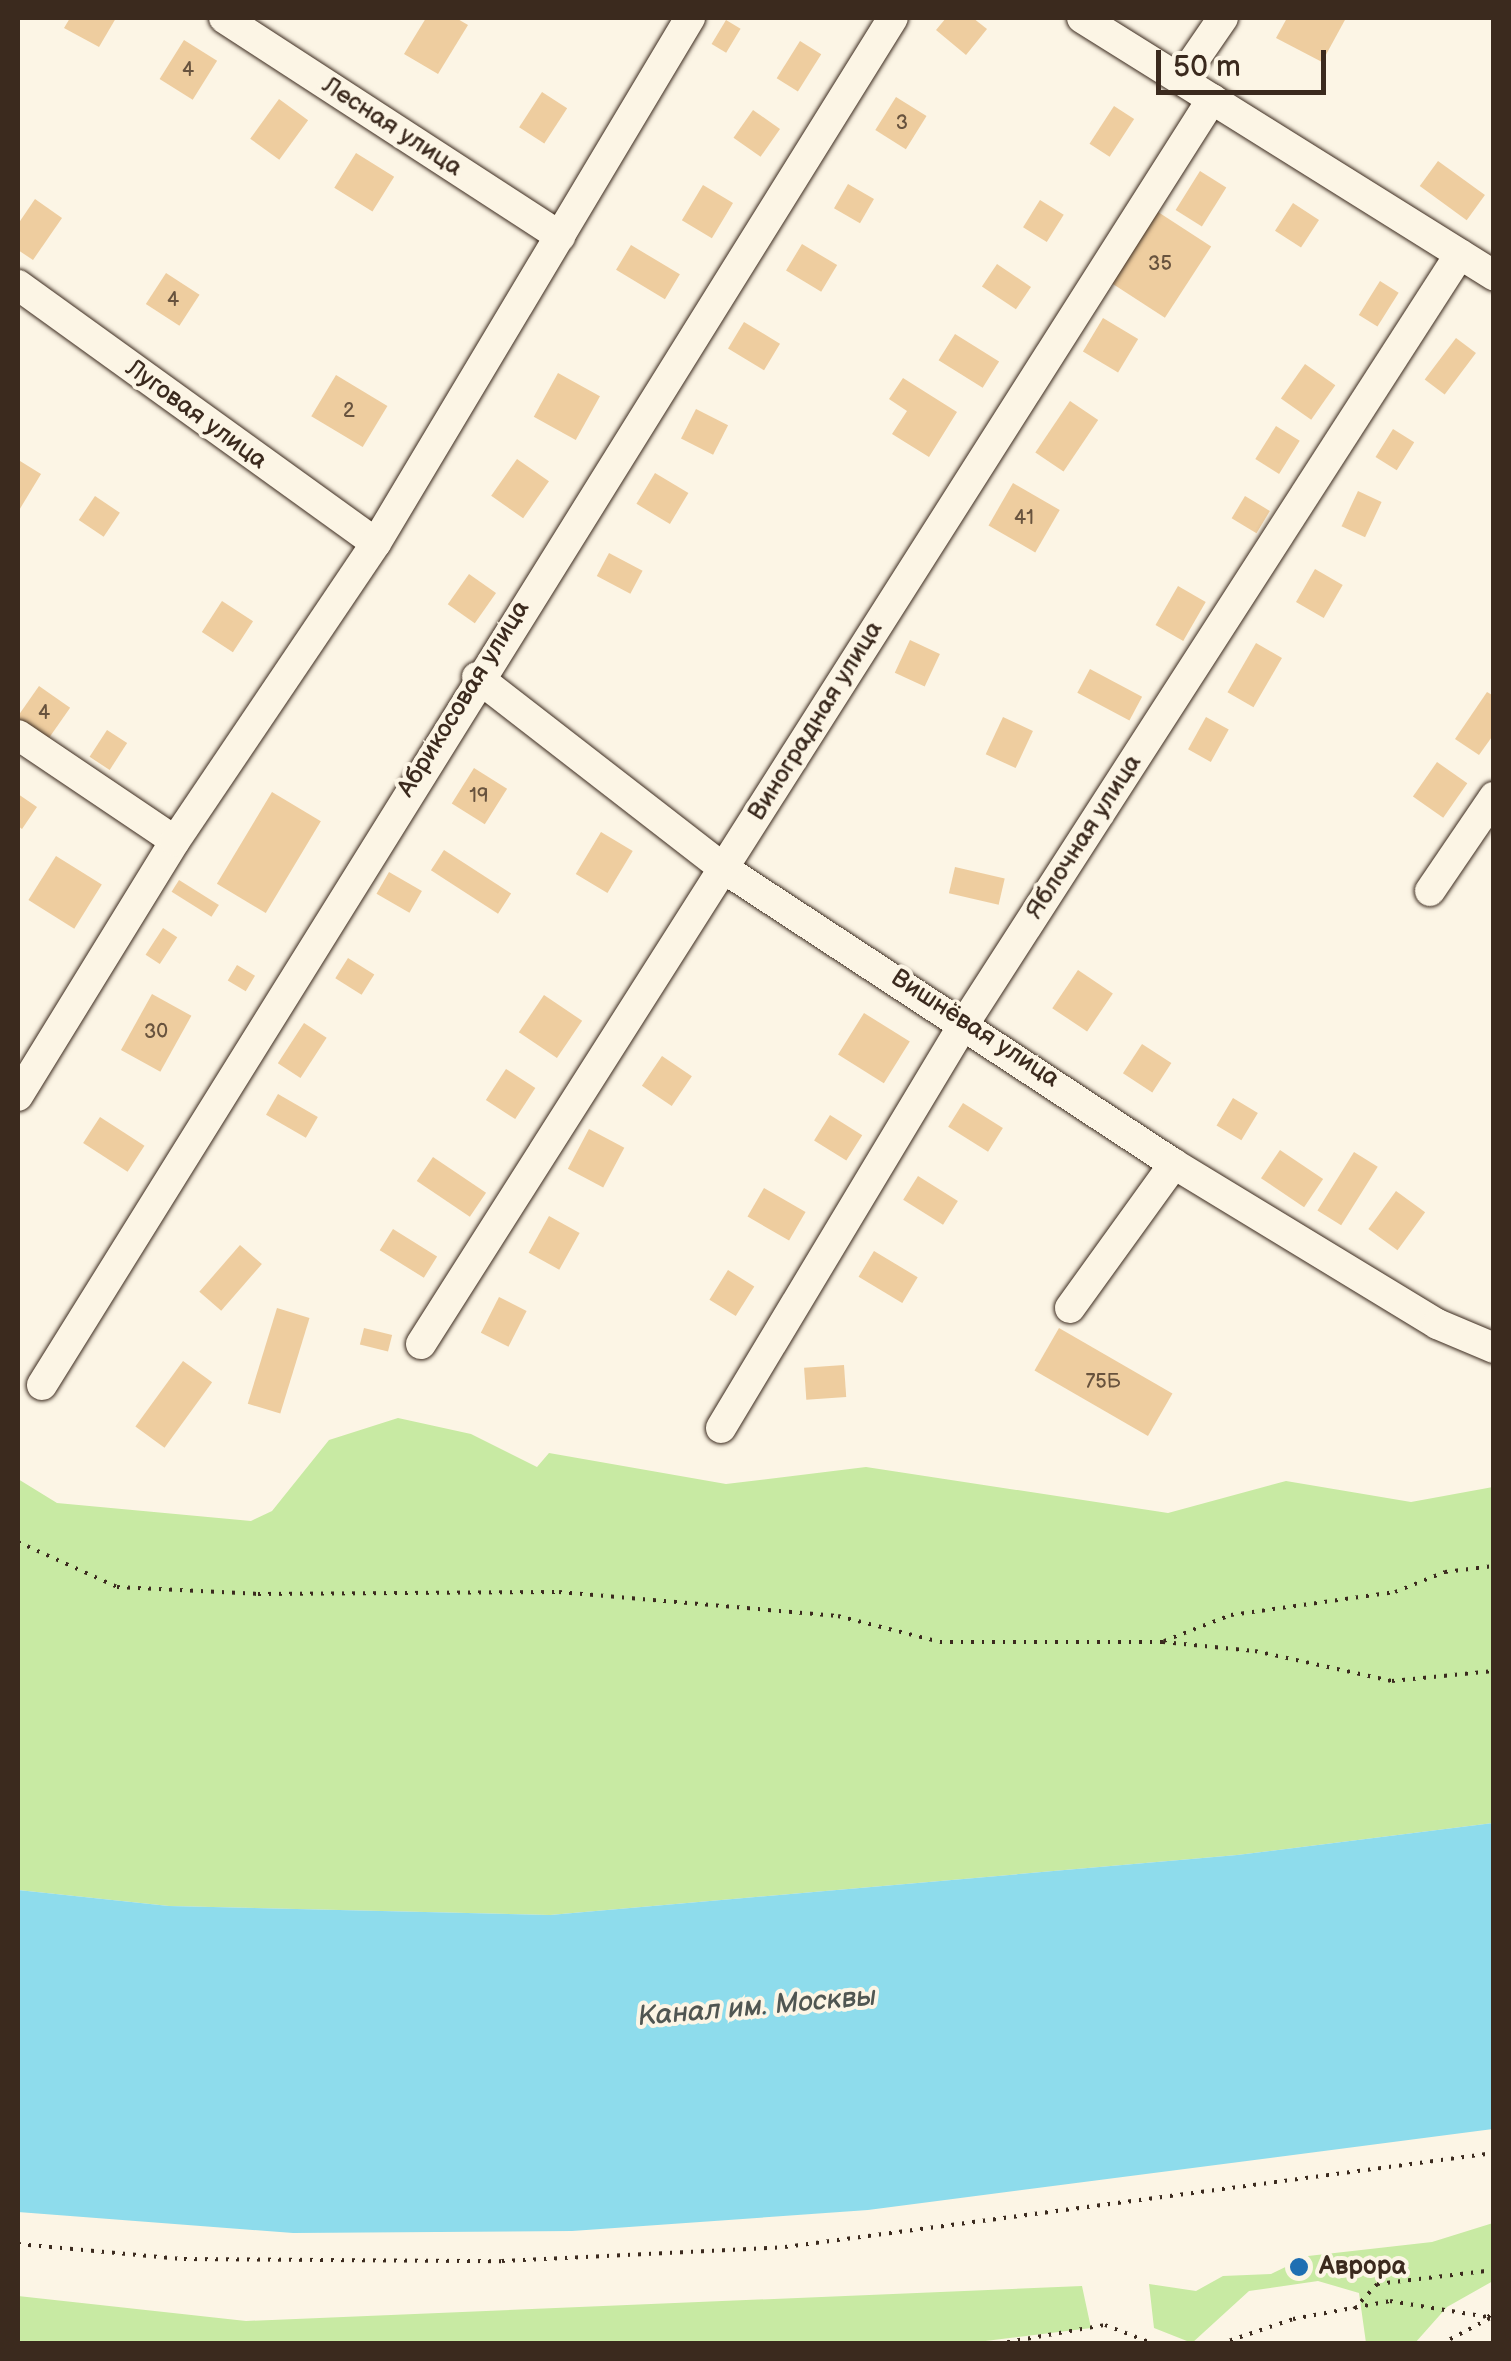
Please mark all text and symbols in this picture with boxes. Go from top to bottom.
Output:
scale bar [1161,30,1331,92]
text: 50 m [1173,49,1241,85]
house number: 4 [182,58,194,82]
street label: Лесная улица [316,71,468,183]
house number: 3 [896,111,908,135]
house number: 35 [1148,252,1172,276]
house number: 4 [167,288,179,312]
street label: Луговая улица [120,354,272,476]
house number: 2 [343,399,355,423]
house number: 41 [1014,506,1034,530]
street label: Абрикосовая улица [391,595,537,803]
street label: Виноградная улица [742,616,890,826]
house number: 4 [38,701,50,725]
street label: Яблочная улица [1020,749,1148,925]
house number: 19 [469,784,489,808]
street label: Вишнёвая улица [885,963,1065,1095]
house number: 30 [144,1020,168,1044]
house number: 75Б [1085,1370,1121,1394]
water label: Канал им. Москвы [636,1980,878,2034]
place label: Аврора [1319,2252,1406,2282]
marker: Аврора [1288,2256,1310,2278]

